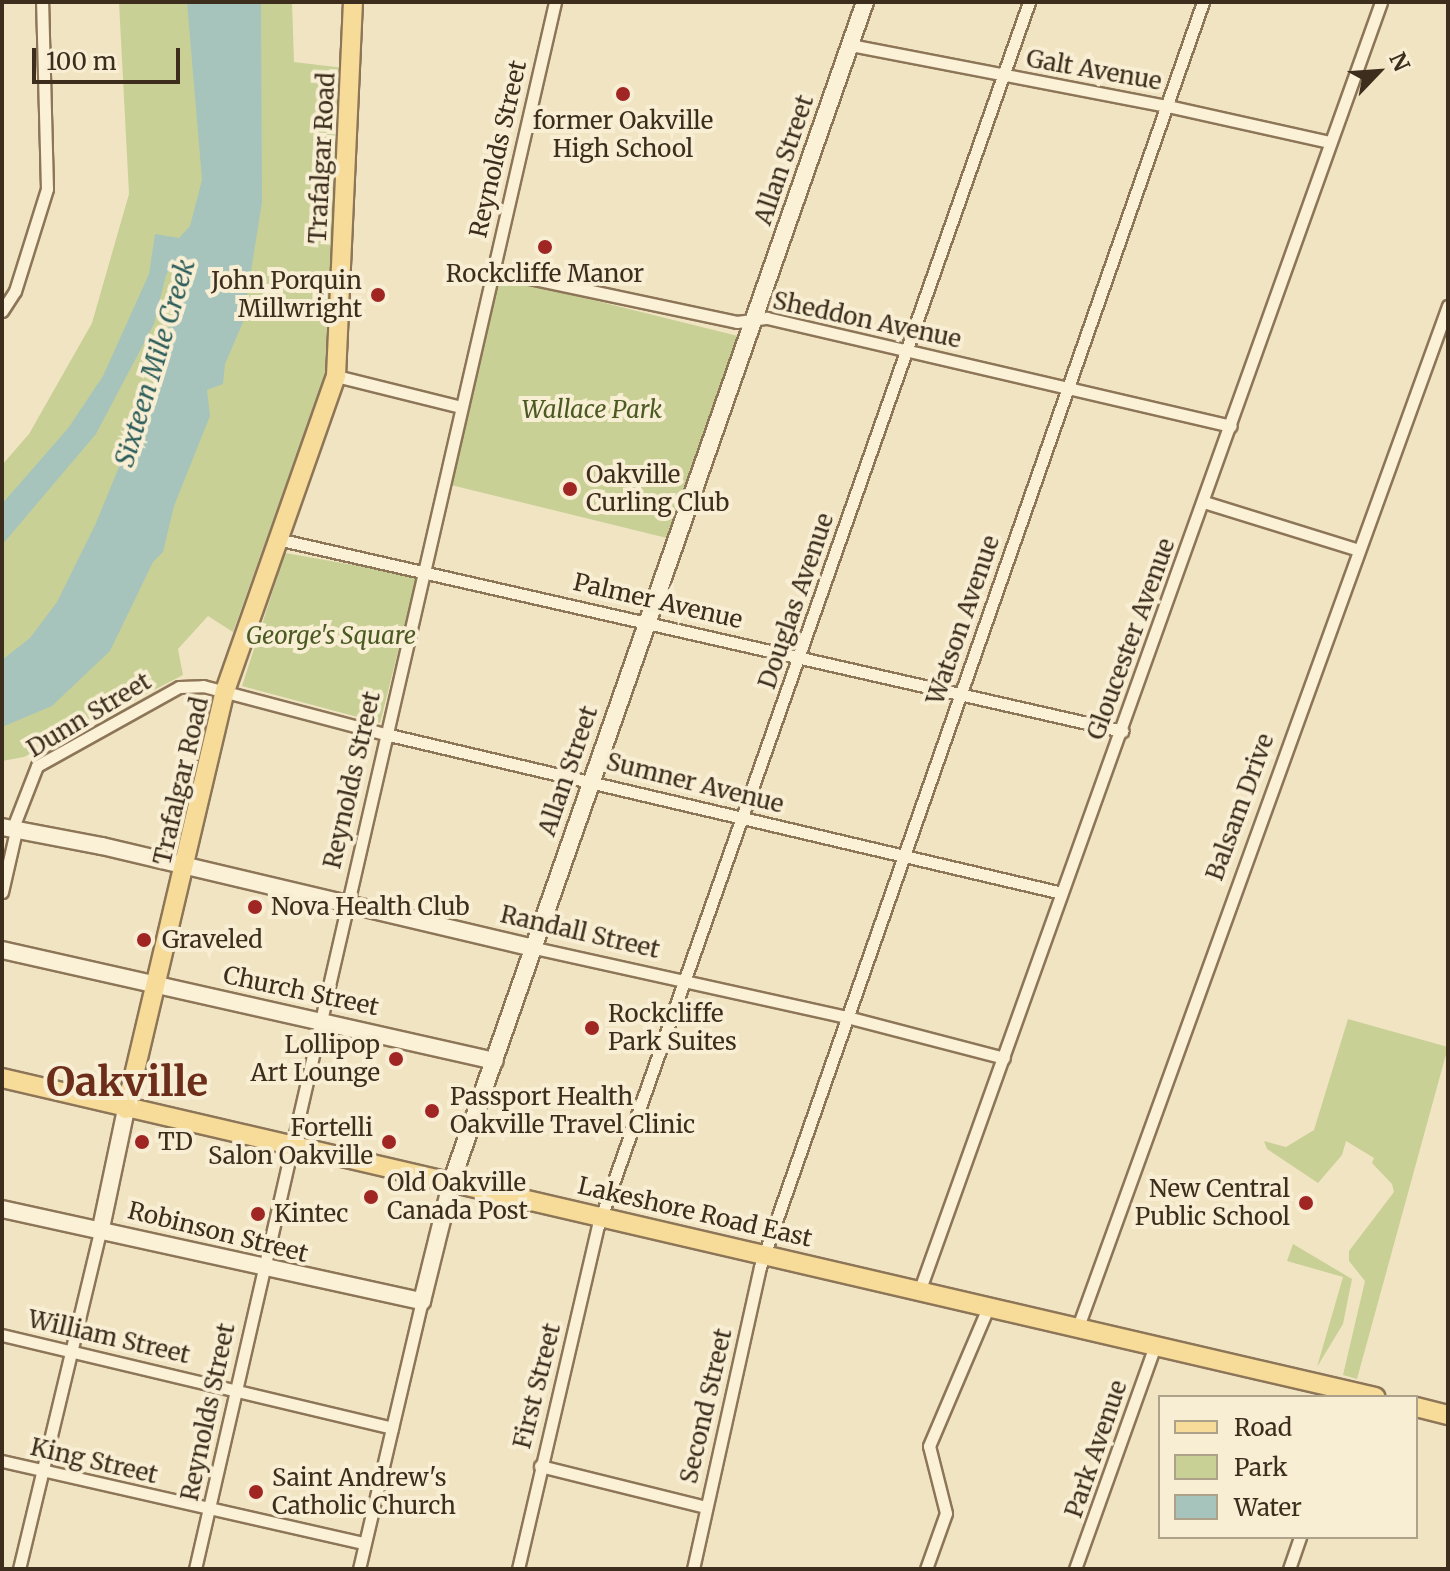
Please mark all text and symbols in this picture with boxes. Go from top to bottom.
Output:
scale bar [36,32,184,82]
north arrow [1338,32,1418,112]
street label: Galt Avenue [1024,44,1164,96]
text: 100 m [46,46,116,77]
text: N [1383,48,1416,76]
street label: Reynolds Street [464,58,532,240]
street label: Trafalgar Road [303,72,341,244]
marker: former Oakville High School [614,85,632,103]
street label: Allan Street [748,91,820,229]
place label: former Oakville High School [533,107,713,163]
marker: Rockcliffe Manor [536,238,554,256]
water label: Sixteen Mile Creek [109,256,201,470]
place label: Rockcliffe Manor [446,260,644,288]
place label: John Porquin Millwright [211,267,362,323]
marker: John Porquin Millwright [369,286,387,304]
street label: Sheddon Avenue [770,286,964,354]
park label: Wallace Park [522,396,662,424]
place label: Oakville Curling Club [586,461,729,517]
marker: Oakville Curling Club [561,480,579,498]
street label: Douglas Avenue [752,509,840,693]
street label: Watson Avenue [921,532,1005,708]
street label: Gloucester Avenue [1081,534,1181,744]
street label: Palmer Avenue [571,568,745,634]
park label: George's Square [246,622,416,650]
street label: Dunn Street [22,667,156,763]
street label: Reynolds Street [318,689,386,871]
street label: Trafalgar Road [148,694,214,868]
street label: Allan Street [532,702,604,840]
street label: Balsam Drive [1200,730,1280,884]
street label: Sumner Avenue [603,747,787,819]
place label: Nova Health Club [271,893,469,921]
marker: Nova Health Club [246,898,264,916]
street label: Randall Street [498,900,662,964]
place label: Graveled [162,926,263,954]
marker: Graveled [133,929,155,951]
street label: Church Street [221,960,381,1022]
place label: Rockcliffe Park Suites [608,1000,737,1056]
marker: Rockcliffe Park Suites [583,1019,601,1037]
place label: Lollipop Art Lounge [251,1031,380,1087]
marker: Lollipop Art Lounge [387,1050,405,1068]
district label: Oakville [46,1058,208,1106]
place label: Passport Health Oakville Travel Clinic [450,1083,695,1139]
marker: Passport Health Oakville Travel Clinic [421,1100,443,1122]
place label: Fortelli Salon Oakville [208,1114,373,1170]
place label: TD [158,1128,193,1156]
marker: TD [133,1133,151,1151]
marker: Fortelli Salon Oakville [380,1133,398,1151]
place label: Old Oakville Canada Post [387,1169,528,1225]
street label: Lakeshore Road East [575,1171,815,1253]
place label: New Central Public School [1135,1175,1290,1231]
marker: Old Oakville Canada Post [362,1188,380,1206]
marker: New Central Public School [1297,1194,1315,1212]
street label: Robinson Street [125,1196,311,1268]
place label: Kintec [274,1200,348,1228]
marker: Kintec [249,1205,267,1223]
street label: William Street [25,1304,193,1370]
street label: First Street [508,1320,566,1452]
street label: Reynolds Street [175,1321,241,1503]
street label: Second Street [674,1326,738,1486]
street label: Park Avenue [1059,1377,1133,1521]
legend [1158,1395,1418,1539]
text: Road [1234,1412,1292,1443]
street label: King Street [28,1432,160,1490]
text: Park [1234,1452,1287,1483]
place label: Saint Andrew's Catholic Church [272,1464,456,1520]
marker: Saint Andrew's Catholic Church [247,1483,265,1501]
text: Water [1234,1492,1302,1523]

